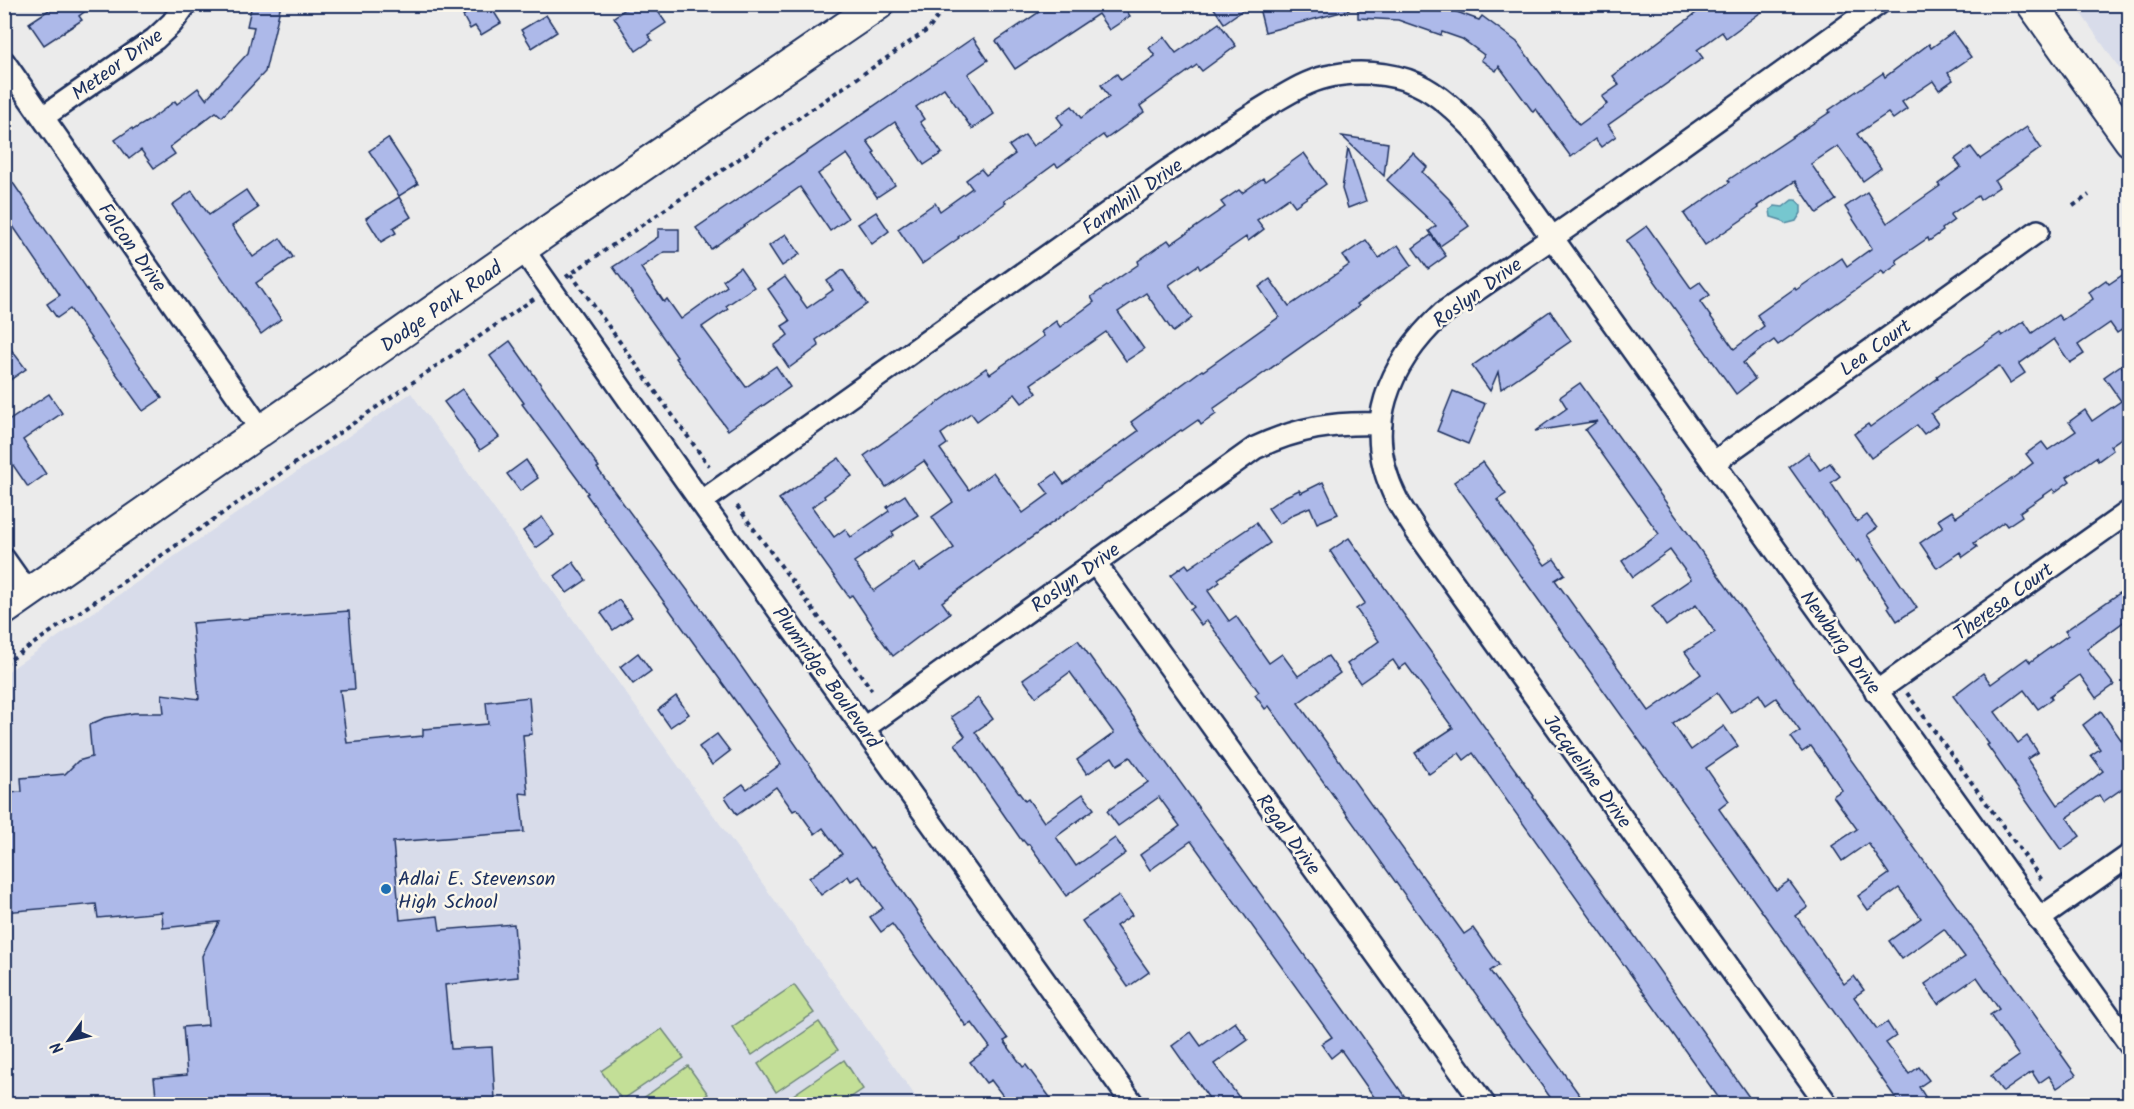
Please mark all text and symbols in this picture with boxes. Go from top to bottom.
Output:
street label: Meteor Drive [66,21,171,110]
street label: Farmhill Drive [1076,151,1190,244]
street label: Falcon Drive [89,197,174,300]
street label: Roslyn Drive [1427,250,1530,337]
street label: Dodge Park Road [374,253,511,362]
street label: Lea Court [1833,311,1919,386]
street label: Roslyn Drive [1025,535,1128,622]
street label: Theresa Court [1947,555,2061,650]
street label: Newburg Drive [1791,584,1888,702]
street label: Plumridge Boulevard [763,600,889,757]
street label: Jacqueline Drive [1534,708,1639,836]
street label: Regal Drive [1247,788,1328,883]
place label: Adlai E. Stevenson High School [398,864,555,919]
marker: Adlai E. Stevenson High School [379,882,393,896]
north arrow [39,1010,99,1070]
text: N [44,1036,71,1058]

